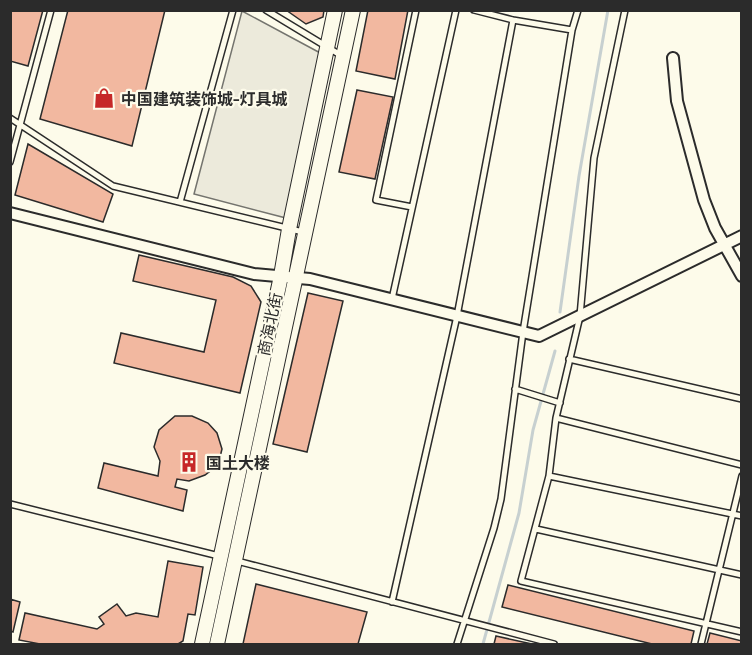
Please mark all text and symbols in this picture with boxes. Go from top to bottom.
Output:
shop icon: 中国建筑装饰城-灯具城 [92,86,116,110]
place label: 中国建筑装饰城-灯具城 [121,89,288,108]
street label: 商海北街 [253,291,285,357]
building icon: 国土大楼 [177,450,201,474]
place label: 国土大楼 [206,453,270,472]

